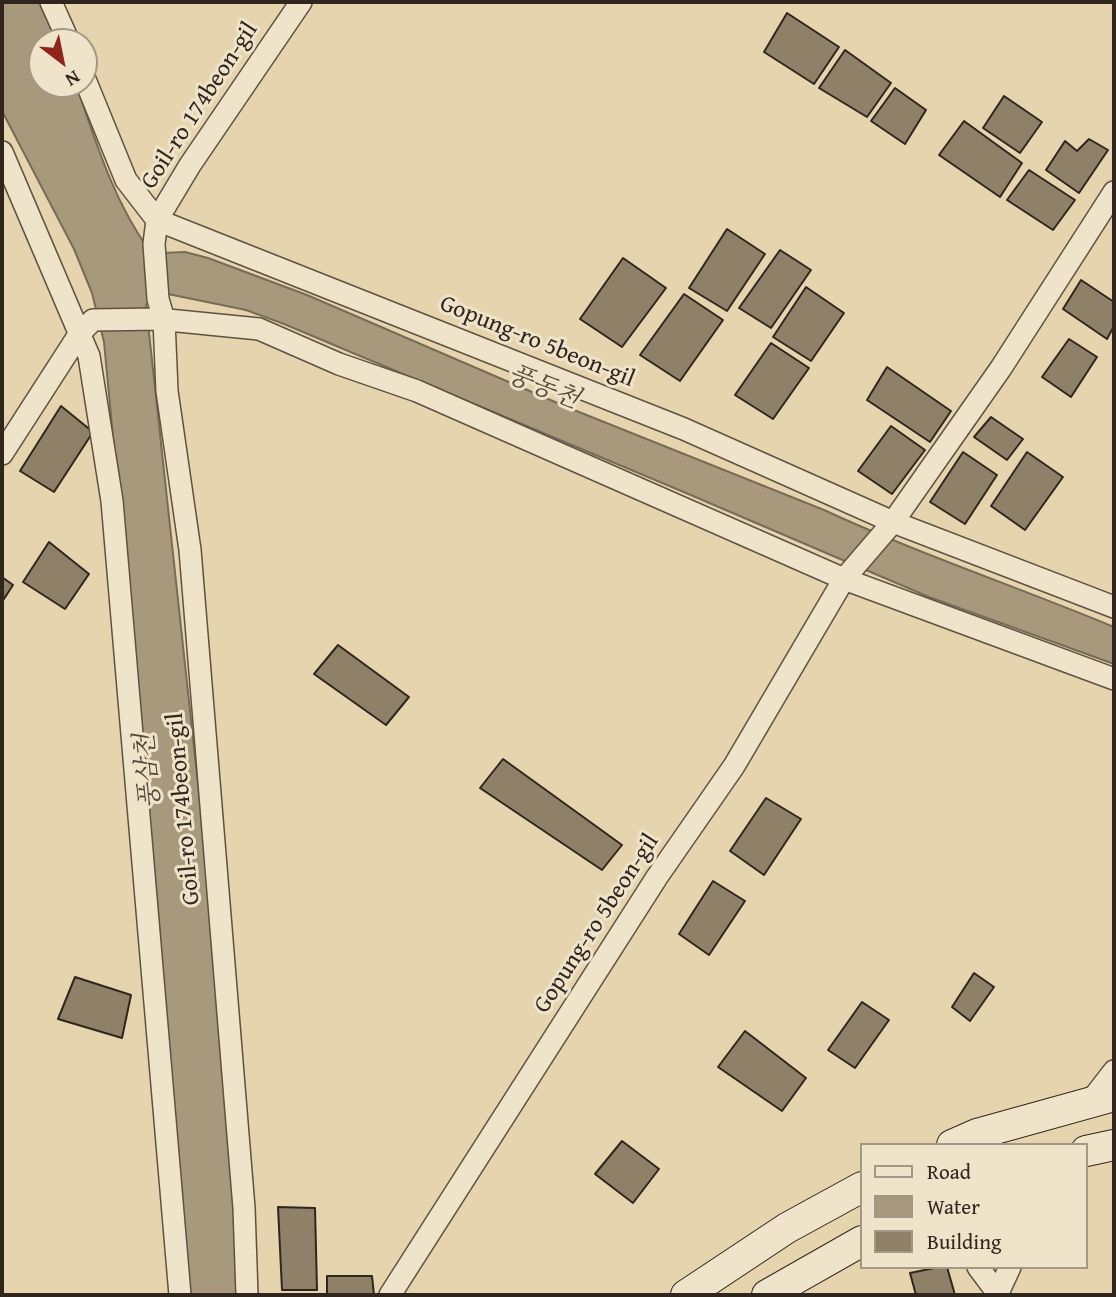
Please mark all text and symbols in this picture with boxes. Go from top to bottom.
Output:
street label: Goil-ro 174beon-gil [135,17,265,195]
north arrow [28,28,98,98]
text: N [60,64,86,94]
street label: Gopung-ro 5beon-gil [435,290,639,394]
water label: 풍동천 [502,359,584,417]
street label: Goil-ro 174beon-gil [161,712,207,906]
water label: 풍삼천 [130,732,168,810]
street label: Gopung-ro 5beon-gil [528,829,666,1019]
legend [860,1143,1088,1269]
text: Road [927,1156,971,1187]
text: Water [927,1191,980,1222]
text: Building [927,1226,1001,1257]

